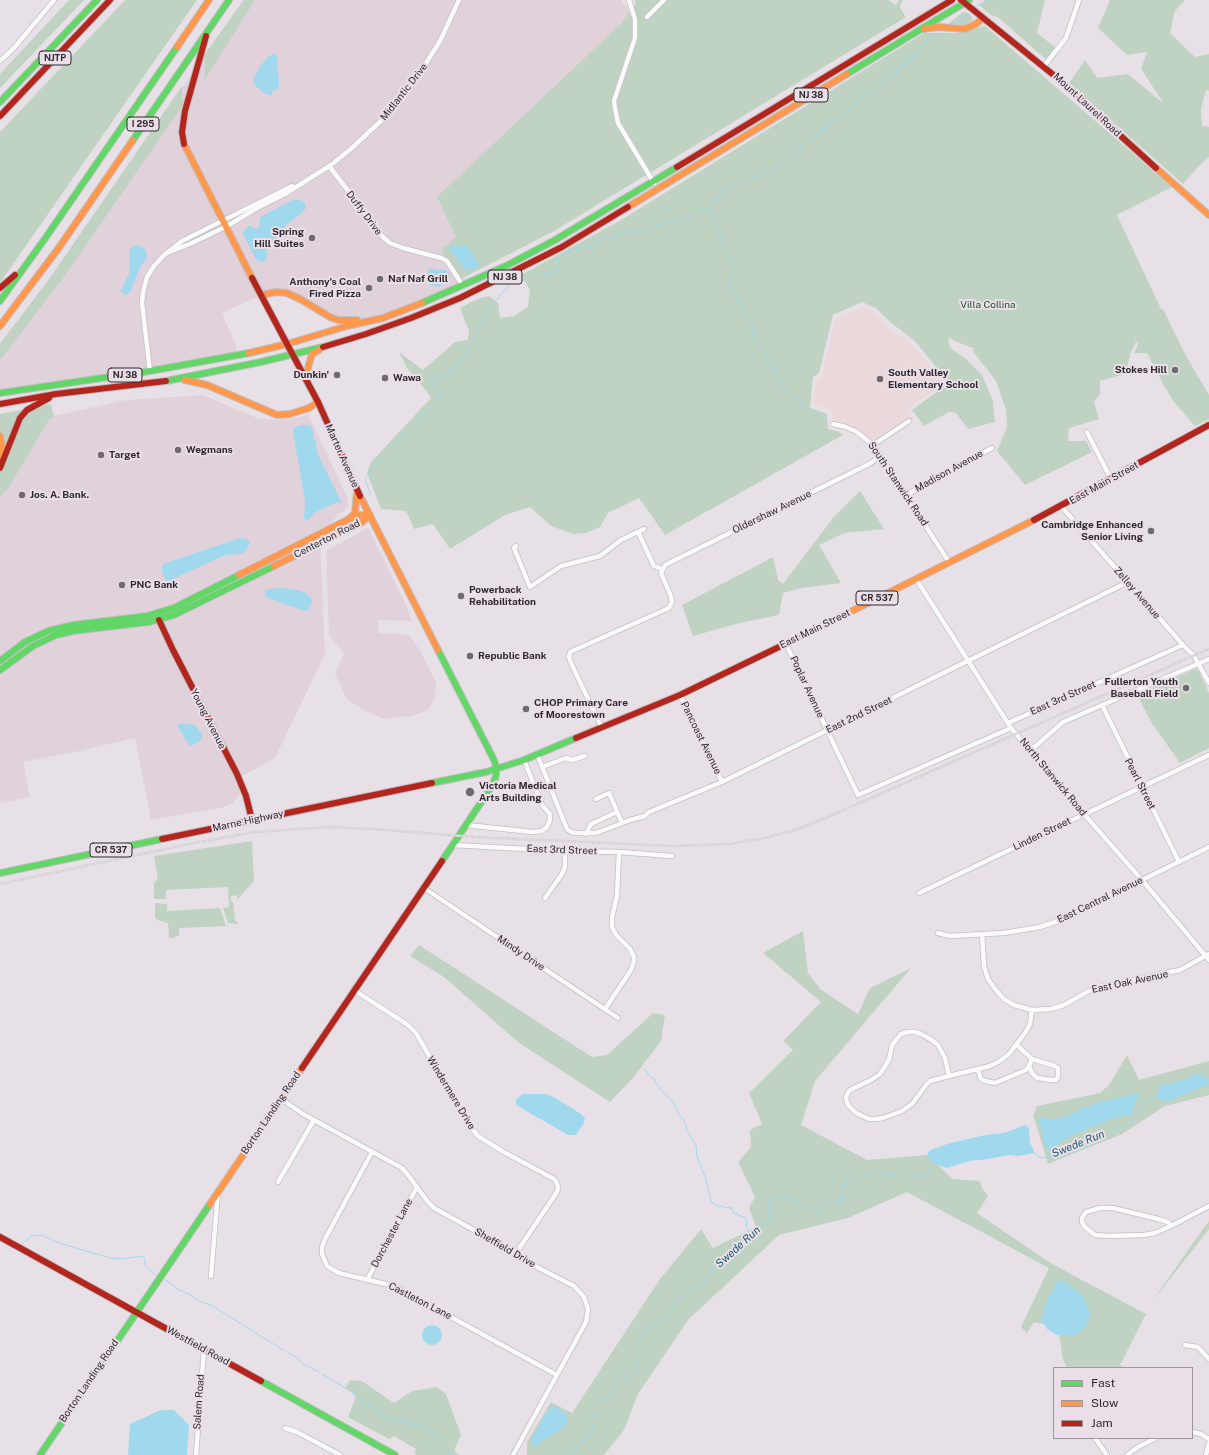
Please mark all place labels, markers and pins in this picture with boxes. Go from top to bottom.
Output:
place label: Spring Hill Suites [254,226,304,250]
marker: Spring Hill Suites [307,233,317,243]
place label: Naf Naf Grill [388,273,448,285]
marker: Naf Naf Grill [375,274,385,284]
place label: Anthony's Coal Fired Pizza [289,276,361,300]
marker: Anthony's Coal Fired Pizza [364,283,374,293]
place label: Stokes Hill [1115,364,1167,376]
marker: Stokes Hill [1170,365,1180,375]
place label: South Valley Elementary School [888,367,978,390]
place label: Dunkin' [293,369,329,381]
marker: Dunkin' [332,370,342,380]
place label: Wawa [393,372,421,384]
marker: Wawa [380,373,390,383]
marker: South Valley Elementary School [875,374,885,384]
place label: Wegmans [186,444,233,456]
marker: Wegmans [173,445,183,455]
place label: Target [109,449,140,461]
marker: Target [96,450,106,460]
place label: Jos. A. Bank. [30,489,89,501]
marker: Jos. A. Bank. [17,490,27,500]
place label: Cambridge Enhanced Senior Living [1041,519,1143,542]
marker: Cambridge Enhanced Senior Living [1146,526,1156,536]
place label: PNC Bank [130,579,178,591]
marker: PNC Bank [117,580,127,590]
place label: Powerback Rehabilitation [469,584,536,608]
marker: Powerback Rehabilitation [456,591,466,601]
place label: Republic Bank [478,650,547,662]
marker: Republic Bank [465,651,475,661]
place label: Fullerton Youth Baseball Field [1105,676,1178,700]
marker: Fullerton Youth Baseball Field [1181,683,1191,693]
place label: CHOP Primary Care of Moorestown [534,697,628,720]
marker: CHOP Primary Care of Moorestown [521,704,531,714]
place label: Victoria Medical Arts Building [479,780,556,804]
marker: Victoria Medical Arts Building [464,786,476,798]

